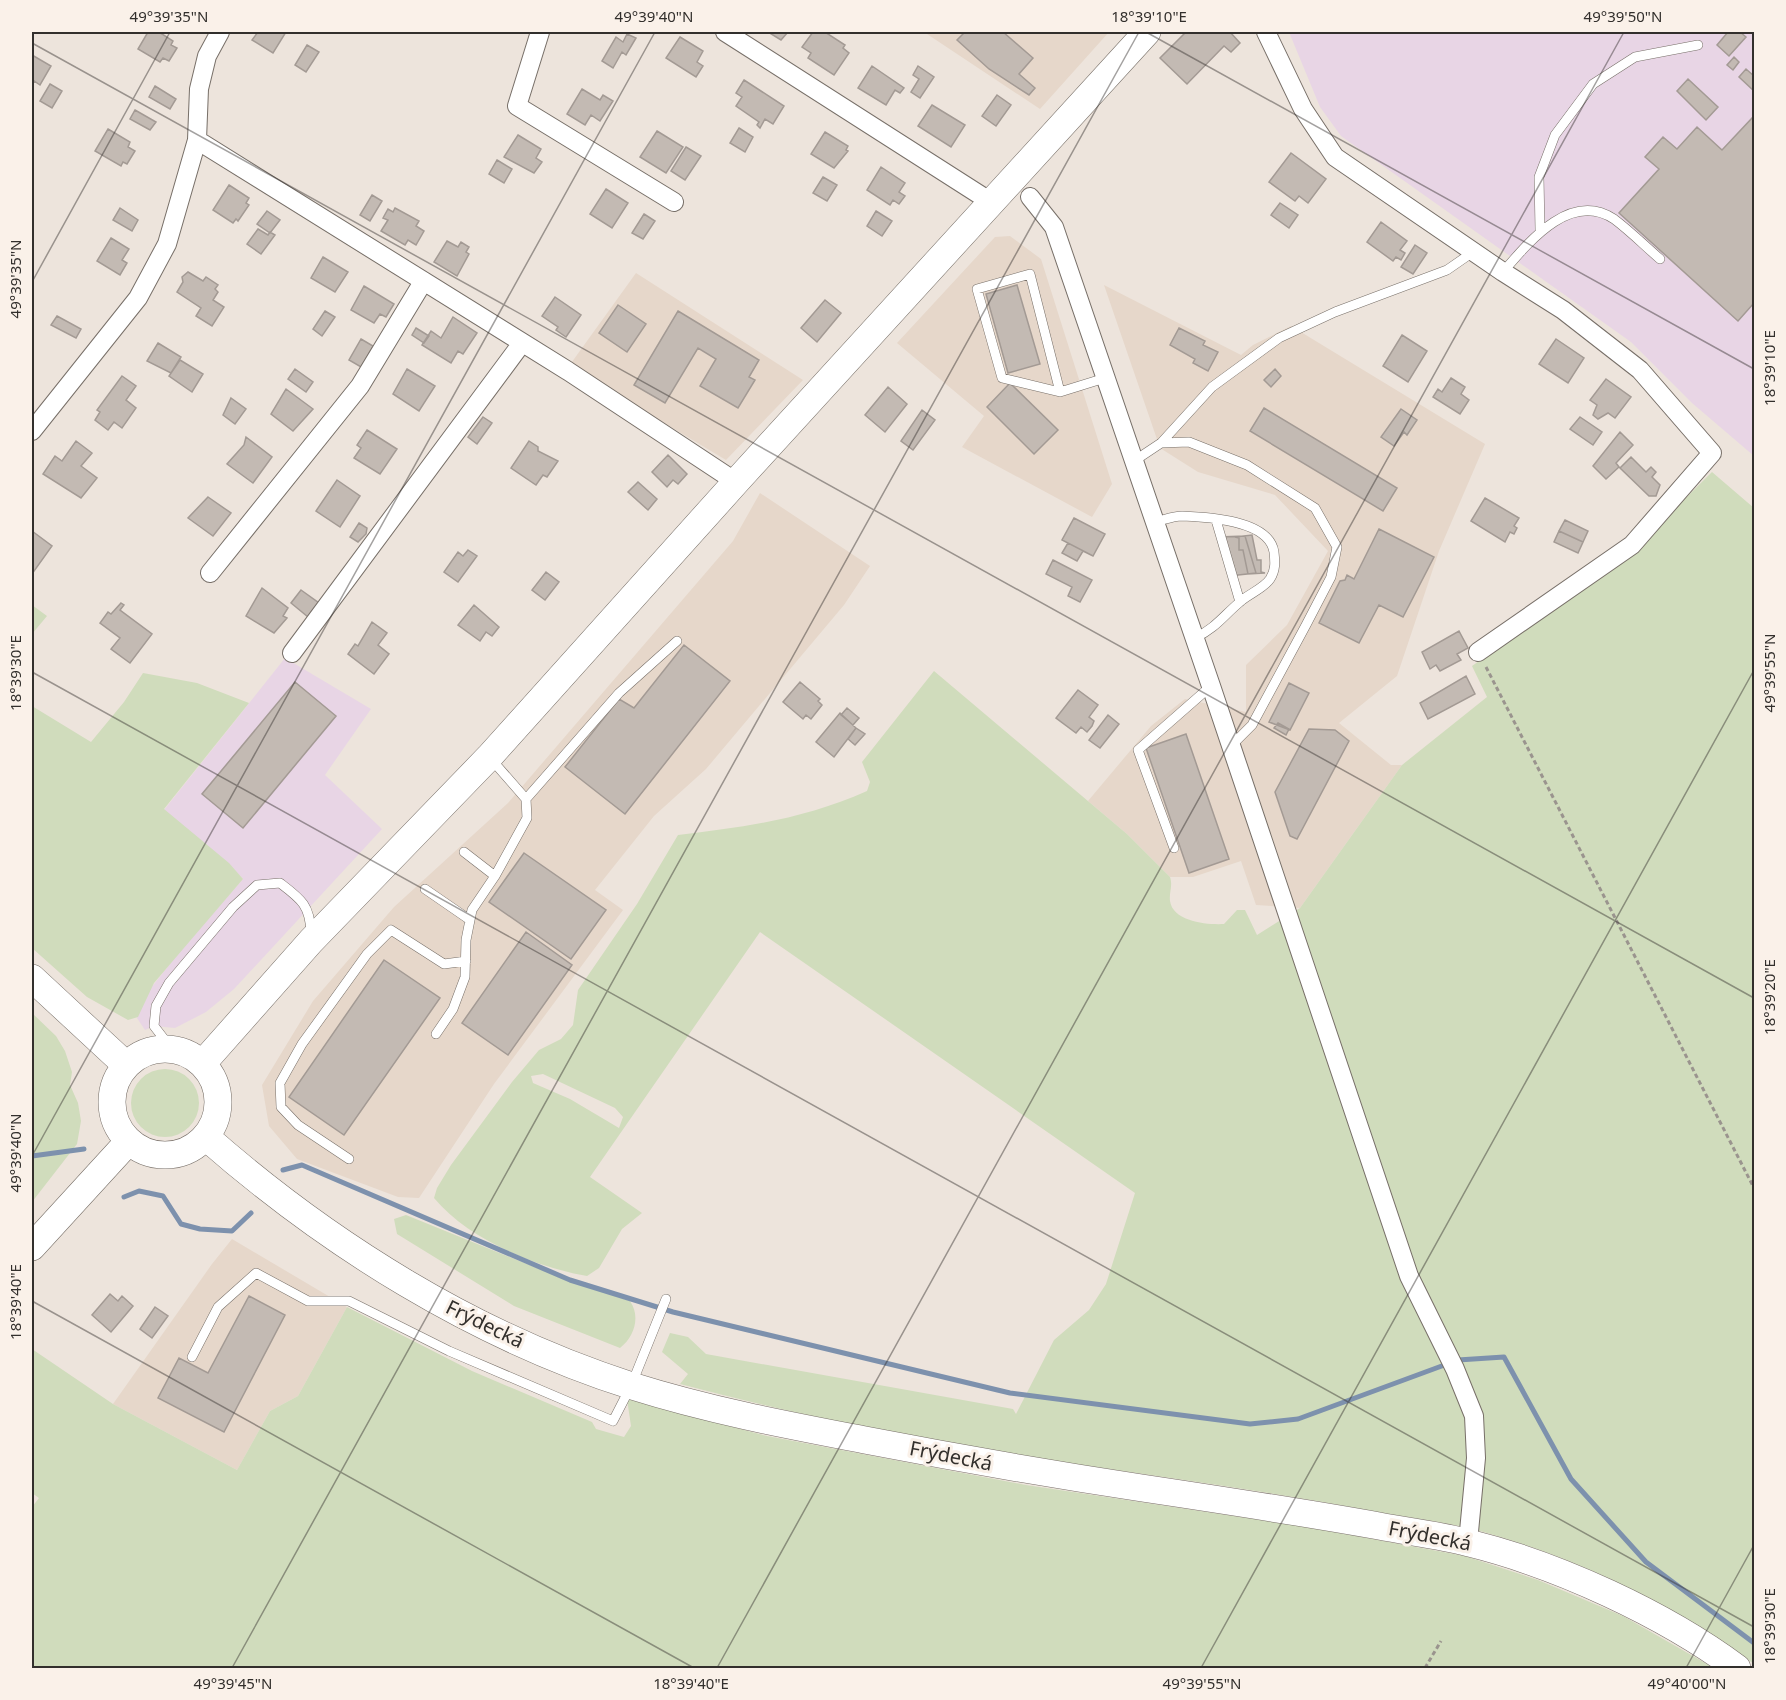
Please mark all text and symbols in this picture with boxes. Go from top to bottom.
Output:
text: 49°39'35"N [130,6,208,26]
text: 49°39'40"N [615,6,693,26]
text: 18°39'10"E [1111,6,1187,26]
text: 49°39'50"N [1584,6,1662,26]
text: 49°39'35"N [5,240,25,318]
text: 18°39'10"E [1759,330,1779,406]
text: 49°39'55"N [1759,634,1779,712]
text: 18°39'30"E [5,635,25,711]
text: 18°39'20"E [1759,959,1779,1035]
text: 49°39'40"N [5,1114,25,1192]
text: 18°39'40"E [5,1264,25,1340]
street label: Frýdecká [442,1293,529,1354]
street label: Frýdecká [907,1434,995,1477]
street label: Frýdecká [1386,1514,1474,1557]
text: 18°39'30"E [1759,1588,1779,1664]
text: 49°39'45"N [194,1673,272,1693]
text: 18°39'40"E [653,1673,729,1693]
text: 49°39'55"N [1163,1673,1241,1693]
text: 49°40'00"N [1648,1673,1726,1693]

